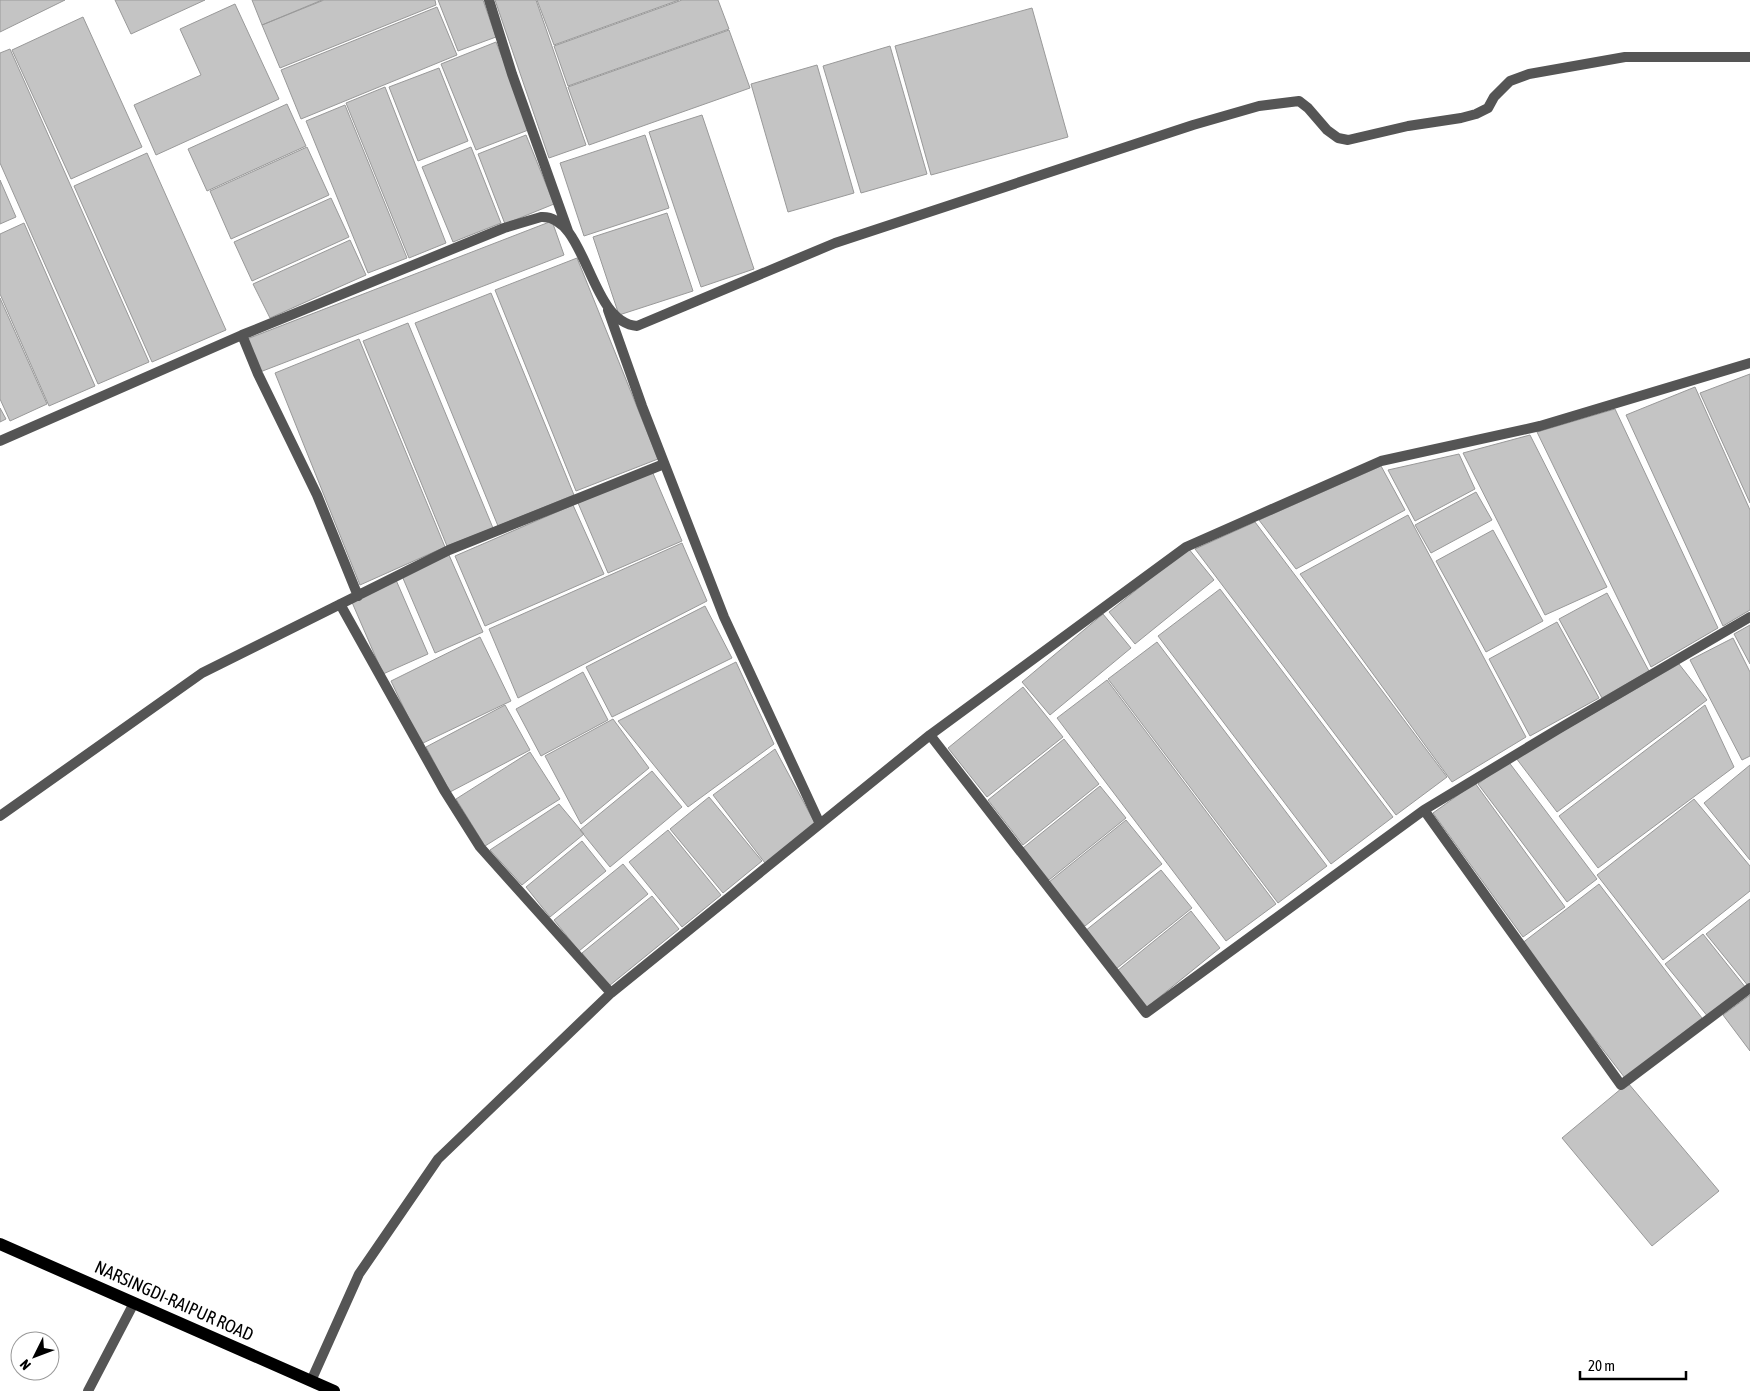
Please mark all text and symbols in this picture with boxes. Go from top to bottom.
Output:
street label: NARSINGDI-RAIPUR ROAD [92,1256,257,1345]
north arrow [10,1331,60,1381]
scale bar [1580,1348,1686,1380]
text: N [17,1356,34,1373]
text: 20 m [1588,1357,1615,1374]

